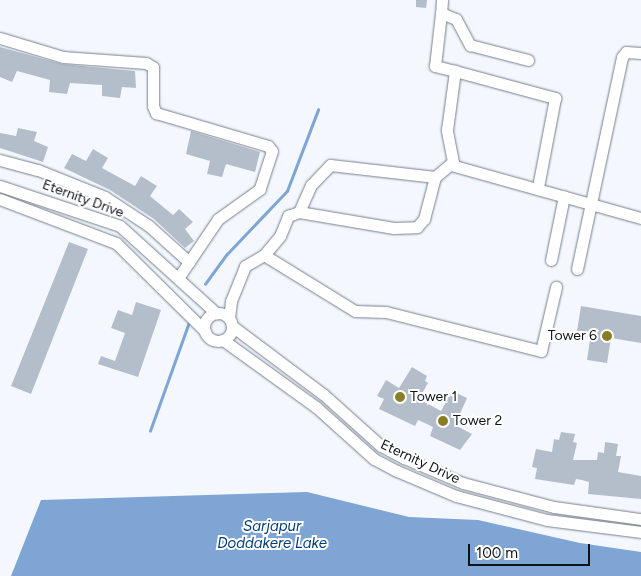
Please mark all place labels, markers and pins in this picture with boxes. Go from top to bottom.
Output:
place label: Tower 6 [548,328,597,344]
marker: Tower 6 [601,330,613,342]
place label: Tower 1 [410,389,457,405]
marker: Tower 1 [394,391,406,403]
place label: Tower 2 [453,413,502,429]
marker: Tower 2 [437,415,449,427]

